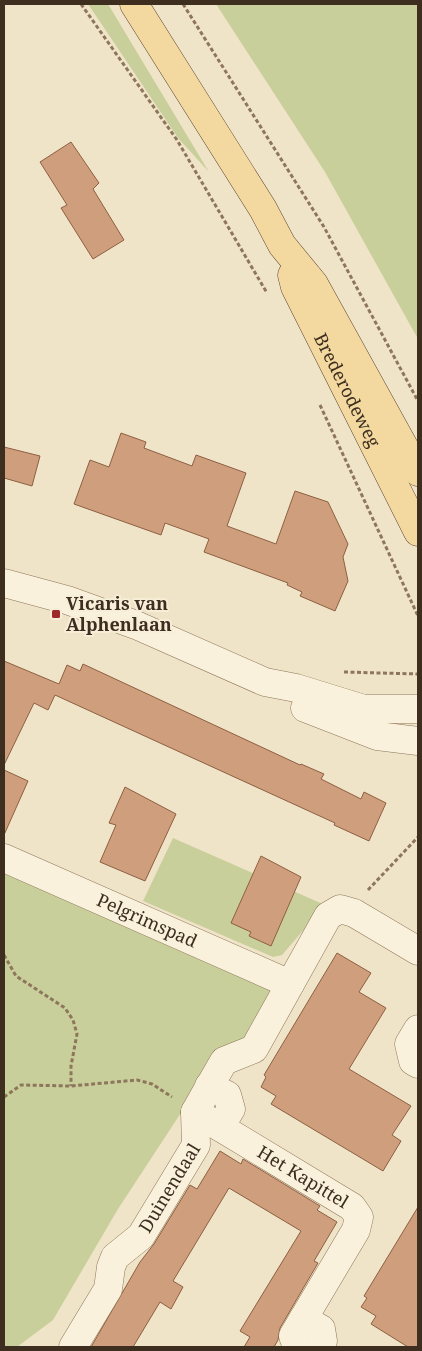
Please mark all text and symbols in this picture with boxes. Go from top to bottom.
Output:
street label: Brederodeweg [309,329,387,451]
place label: Vicaris van Alphenlaan [66,591,172,636]
marker: Vicaris van Alphenlaan [50,608,62,620]
street label: Pelgrimspad [93,887,201,953]
street label: Duinendaal [133,1138,205,1237]
street label: Het Kapittel [253,1140,354,1213]

